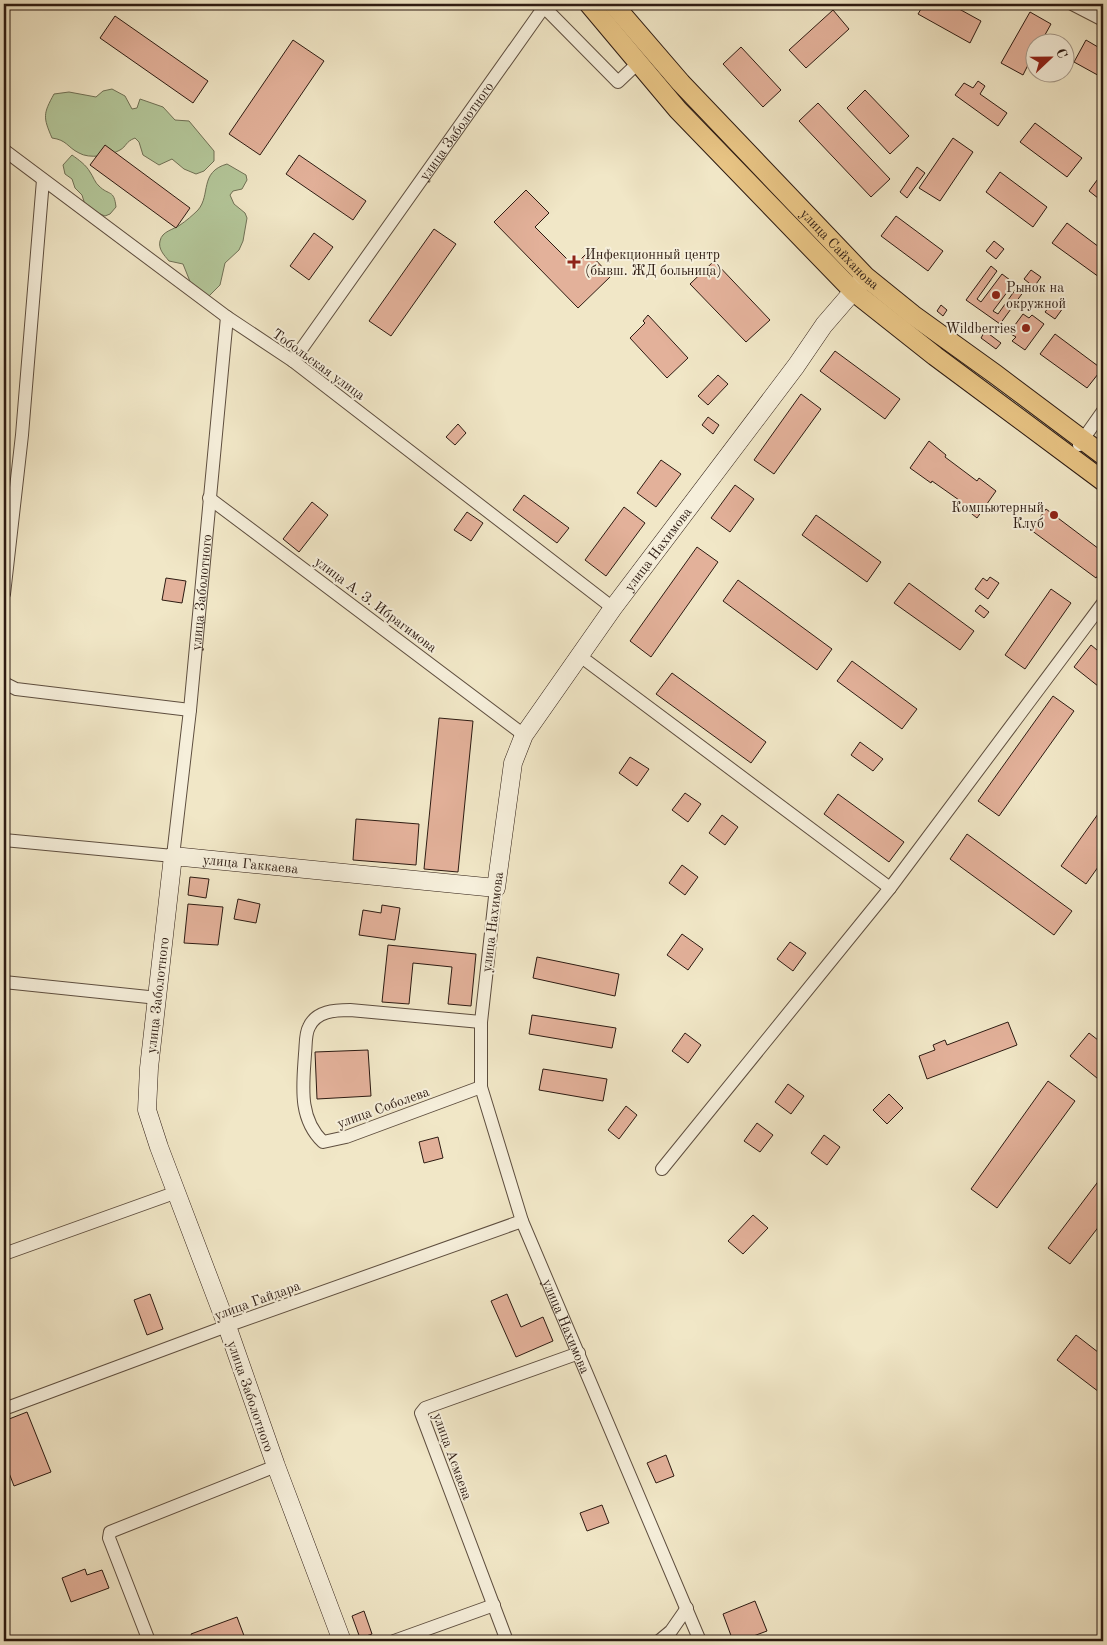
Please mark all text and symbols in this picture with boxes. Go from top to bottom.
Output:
north arrow [1024,32,1074,82]
text: С [1053,47,1069,60]
street label: улица Заболотного [417,80,496,183]
street label: улица Сайханова [797,207,881,293]
place label: Инфекционный центр (бывш. ЖД больница) [585,248,722,278]
marker: Инфекционный центр (бывш. ЖД больница) [567,255,581,269]
place label: Рынок на окружной [1006,281,1066,311]
marker: Рынок на окружной [990,289,1002,301]
place label: Wildberries [945,322,1016,336]
marker: Wildberries [1020,322,1032,334]
street label: Тобольская улица [270,327,367,403]
place label: Компьютерный Клуб [951,501,1044,531]
street label: улица Нахимова [622,505,695,594]
marker: Компьютерный Клуб [1048,509,1060,521]
street label: улица Заболотного [190,533,215,651]
street label: улица А. З. Ибрагимова [312,554,439,655]
street label: улица Гаккаева [202,853,299,876]
street label: улица Нахимова [480,871,506,973]
street label: улица Заболотного [145,936,172,1054]
street label: улица Соболева [335,1085,431,1131]
street label: улица Нахимова [539,1277,592,1376]
street label: улица Гайдара [212,1279,302,1323]
street label: улица Заболотного [224,1339,276,1454]
street label: улица Асмаева [430,1411,474,1502]

